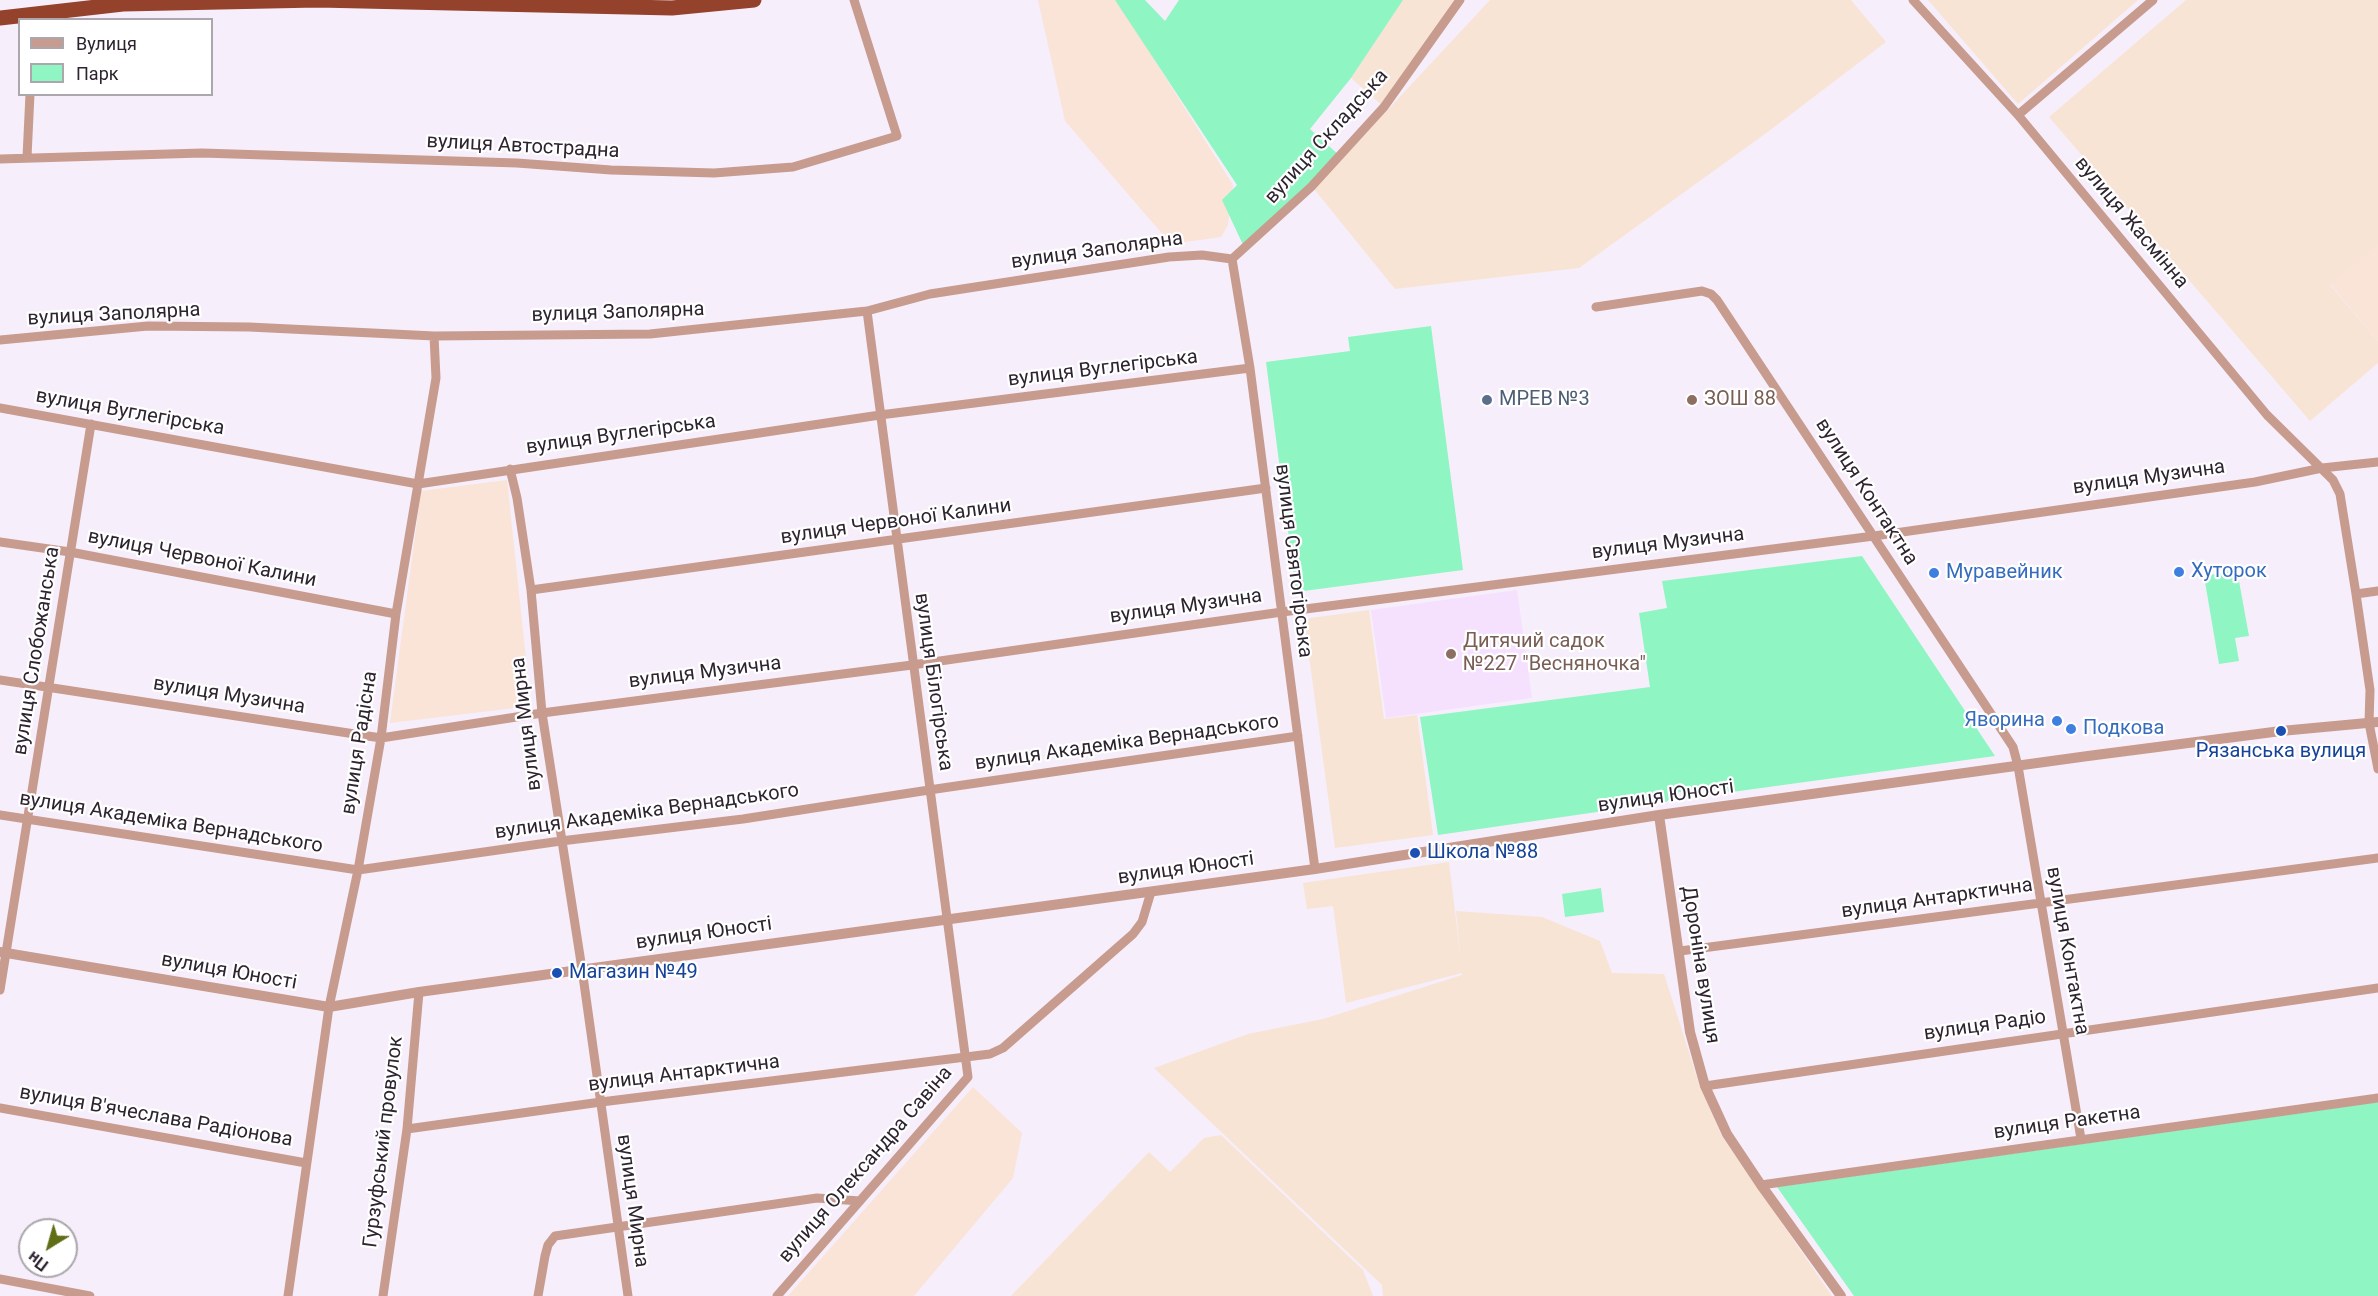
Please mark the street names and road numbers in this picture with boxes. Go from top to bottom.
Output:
street label: вулиця Складська [1260,65,1394,209]
street label: вулиця Автострадна [426,130,620,164]
street label: вулиця Жасмінна [2069,152,2193,294]
street label: вулиця Заполярна [1010,227,1184,275]
street label: вулиця Заполярна [27,298,201,332]
street label: вулиця Заполярна [531,298,705,328]
street label: вулиця Вуглегірська [1007,345,1199,393]
street label: вулиця Вуглегірська [34,385,226,441]
street label: вулиця Вуглегірська [525,410,717,460]
street label: вулиця Контактна [1810,414,1922,570]
street label: вулиця Музична [2071,455,2227,501]
street label: вулиця Святогірська [1269,463,1317,659]
street label: вулиця Червоної Калини [779,494,1013,550]
street label: вулиця Музична [1590,523,1746,565]
street label: вулиця Червоної Калини [86,525,318,593]
street label: вулиця Слобожанська [9,545,65,757]
street label: вулиця Музична [1108,584,1264,630]
street label: вулиця Білогірська [909,592,957,772]
street label: вулиця Музична [627,652,783,694]
street label: вулиця Мирна [507,656,547,792]
street label: вулиця Радісна [337,670,383,816]
street label: вулиця Музична [151,672,307,720]
street label: вулиця Академіка Вернадського [973,710,1281,776]
street label: вулиця Юності [1596,776,1736,818]
street label: вулиця Академіка Вернадського [493,779,801,845]
street label: вулиця Академіка Вернадського [18,787,324,859]
street label: вулиця Юності [1116,848,1256,890]
street label: вулиця Контактна [2040,865,2094,1037]
street label: вулиця Антарктична [1840,874,2034,924]
street label: Дороніна вулиця [1676,884,1724,1046]
street label: вулиця Юності [634,913,774,955]
street label: вулиця Юності [159,948,299,996]
street label: вулиця Радіо [1922,1006,2048,1046]
street label: Гурзуфський провулок [359,1035,409,1249]
street label: вулиця Антарктична [587,1050,781,1098]
street label: вулиця Олександра Савіна [774,1062,958,1268]
street label: вулиця В'ячеслава Радіонова [18,1081,294,1153]
street label: вулиця Ракетна [1992,1101,2142,1145]
street label: вулиця Мирна [611,1133,653,1269]

